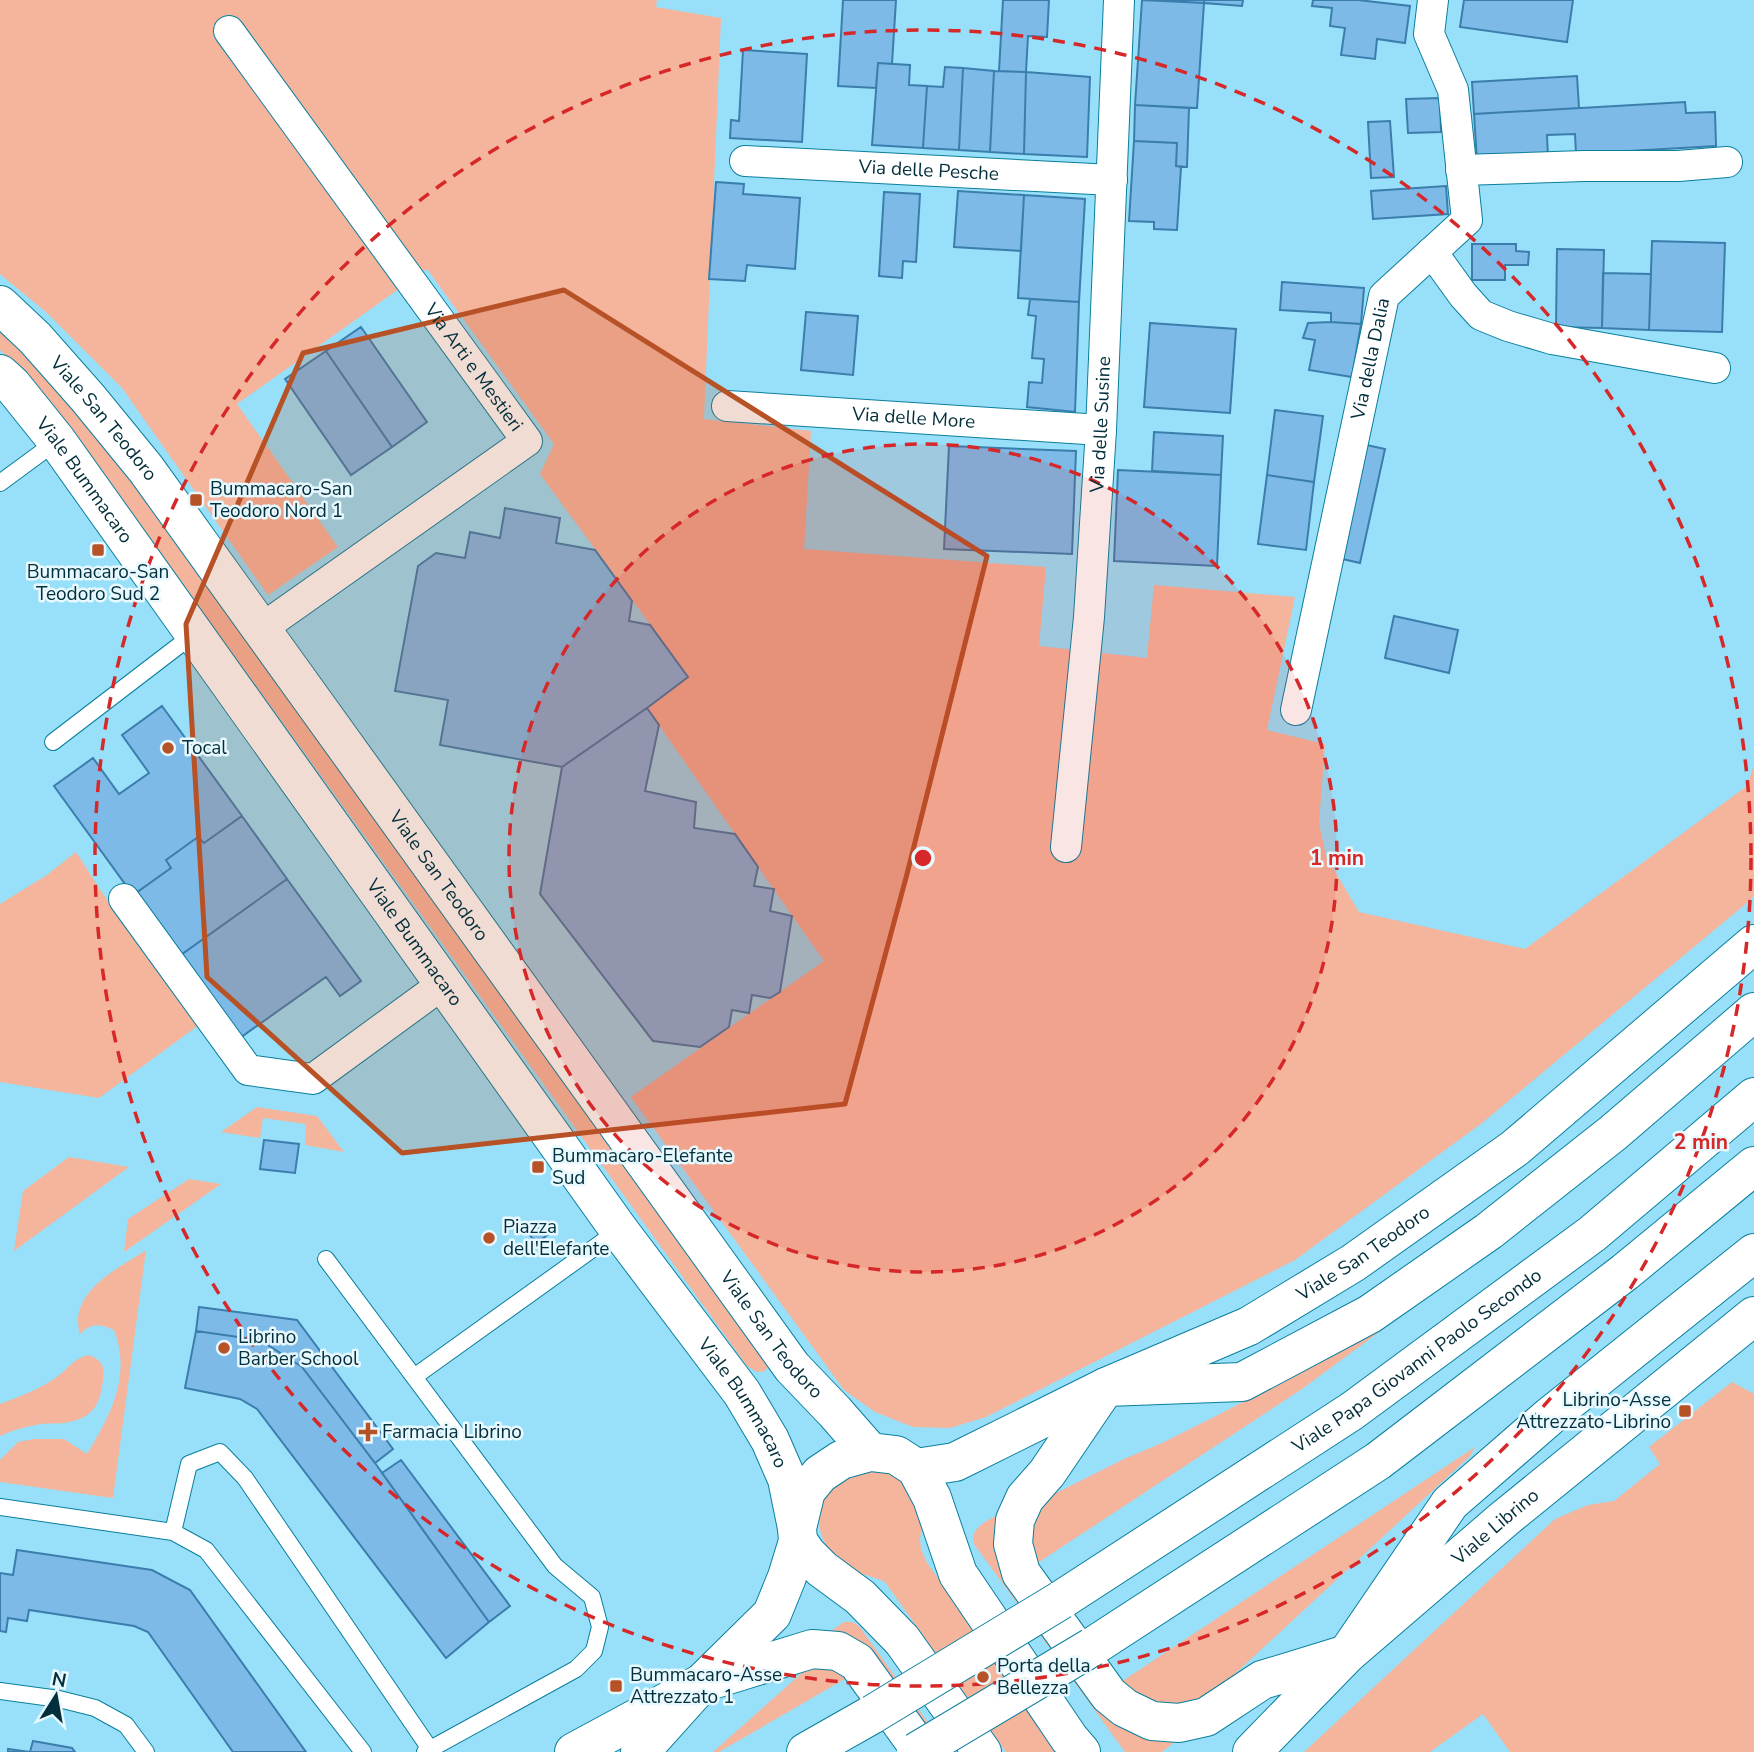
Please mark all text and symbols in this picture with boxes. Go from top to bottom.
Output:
street label: Via delle Pesche [857,154,1000,187]
street label: Via della Dalia [1345,295,1396,423]
street label: Via Arti e Mestieri [418,297,529,437]
street label: Viale San Teodoro [43,350,163,486]
street label: Via delle Susine [1084,356,1117,495]
street label: Via delle More [850,401,976,435]
street label: Viale Bummacaro [29,411,139,549]
place label: Bummacaro-San Teodoro Nord 1 [210,476,353,524]
marker: Bummacaro-San Teodoro Nord 1 [188,492,204,508]
marker: Bummacaro-San Teodoro Sud 2 [90,542,106,558]
place label: Bummacaro-San Teodoro Sud 2 [27,559,169,607]
place label: Tocal [182,735,227,761]
marker: Tocal [160,740,176,756]
street label: Viale San Teodoro [382,804,495,946]
text: 1 min [1310,844,1364,872]
centre of rings [911,846,935,870]
street label: Viale Bummacaro [360,873,469,1011]
text: 2 min [1674,1128,1728,1156]
place label: Bummacaro-Elefante Sud [552,1143,733,1191]
marker: Bummacaro-Elefante Sud [530,1159,546,1175]
street label: Viale San Teodoro [1291,1199,1435,1308]
place label: Piazza dell'Elefante [503,1214,609,1262]
marker: Piazza dell'Elefante [481,1230,497,1246]
street label: Viale Papa Giovanni Paolo Secondo [1286,1262,1547,1460]
street label: Viale San Teodoro [713,1265,829,1405]
place label: Librino Barber School [238,1324,359,1372]
street label: Viale Bummacaro [691,1332,794,1472]
marker: Librino Barber School [216,1340,232,1356]
place label: Librino-Asse Attrezzato-Librino [1516,1387,1671,1435]
marker: Librino-Asse Attrezzato-Librino [1677,1403,1693,1419]
place label: Farmacia Librino [382,1419,522,1445]
marker: Farmacia Librino [360,1424,376,1440]
street label: Viale Librino [1446,1483,1545,1572]
place label: Porta della Bellezza [997,1653,1091,1701]
north arrow [21,1661,91,1731]
place label: Bummacaro-Asse Attrezzato 1 [630,1662,782,1710]
text: N [50,1666,69,1694]
marker: Porta della Bellezza [975,1669,991,1685]
marker: Bummacaro-Asse Attrezzato 1 [608,1678,624,1694]

